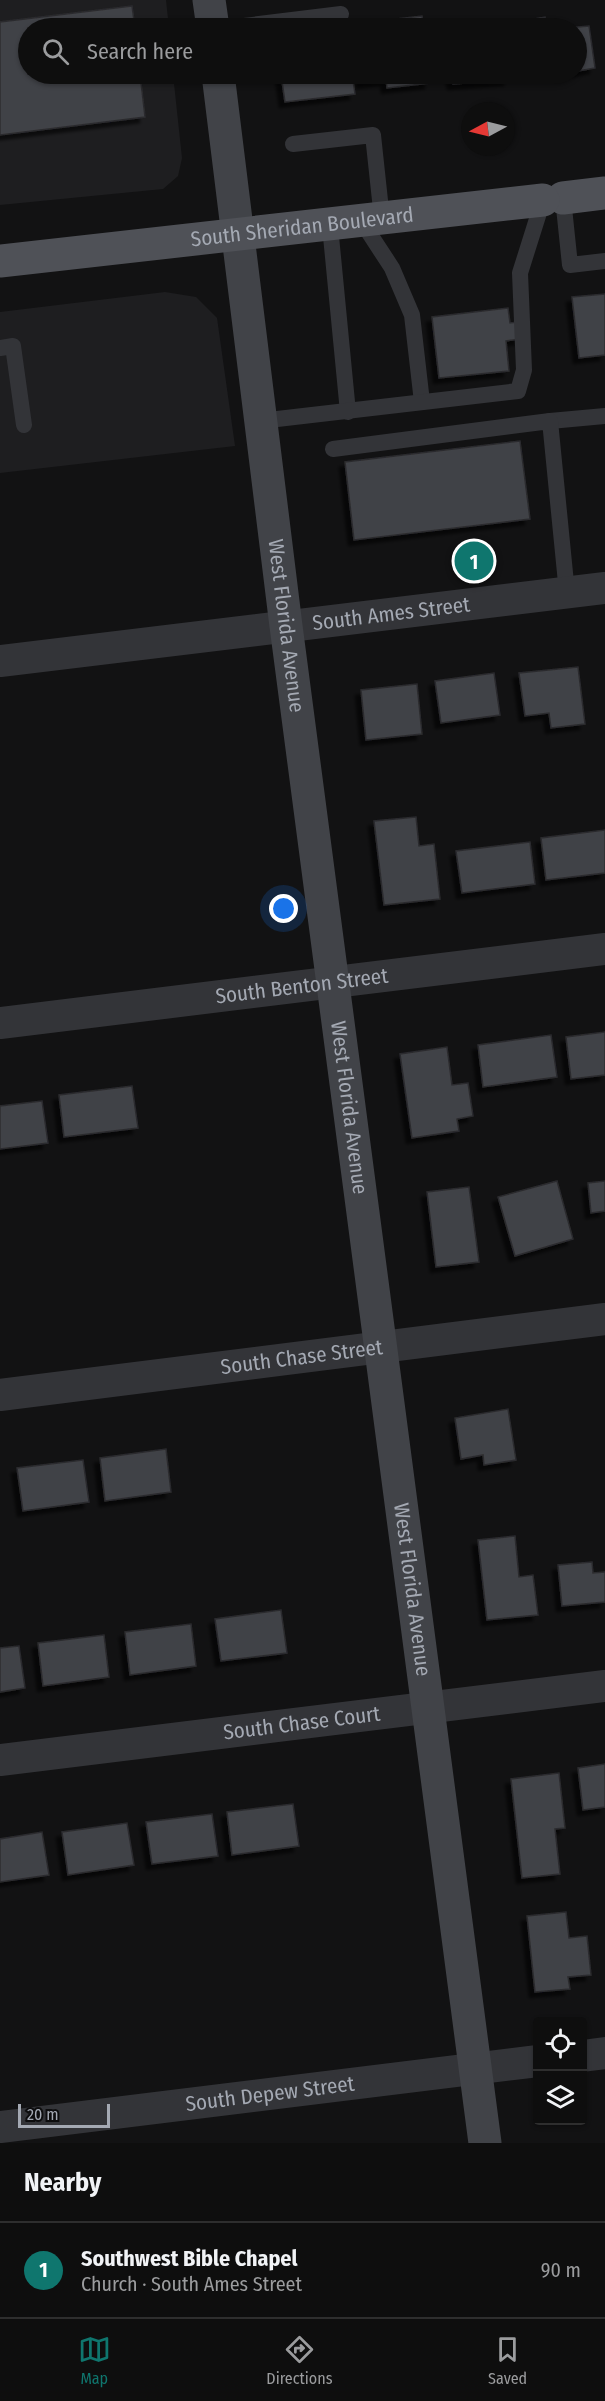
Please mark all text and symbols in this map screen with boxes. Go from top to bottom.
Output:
search box [18,18,587,84]
icon: search [39,35,72,68]
text: Search here [87,38,193,65]
north arrow [461,102,515,156]
street label: South Sheridan Boulevard [189,202,415,252]
street label: West Florida Avenue [262,538,310,714]
pin: 1 [454,538,494,584]
street label: South Ames Street [311,591,472,636]
your location [269,894,298,923]
street label: South Benton Street [214,963,390,1010]
street label: West Florida Avenue [325,1020,373,1196]
street label: South Chase Street [219,1334,384,1380]
street label: West Florida Avenue [388,1501,437,1678]
street label: South Chase Court [222,1701,382,1746]
map controls [533,2017,587,2125]
button: locate [533,2017,587,2071]
street label: South Depew Street [184,2071,356,2117]
button: layers [533,2071,587,2125]
scale bar [18,2101,110,2128]
text: 20 m [27,2105,58,2124]
text: Nearby [24,2167,101,2198]
text: Southwest Bible Chapel [81,2245,298,2272]
text: 1 [39,2258,48,2282]
text: 90 m [541,2258,581,2282]
text: Church · South Ames Street [81,2272,302,2296]
tab: Map [78,2333,111,2388]
tab: Directions [266,2333,333,2388]
tab: Saved [488,2333,527,2388]

